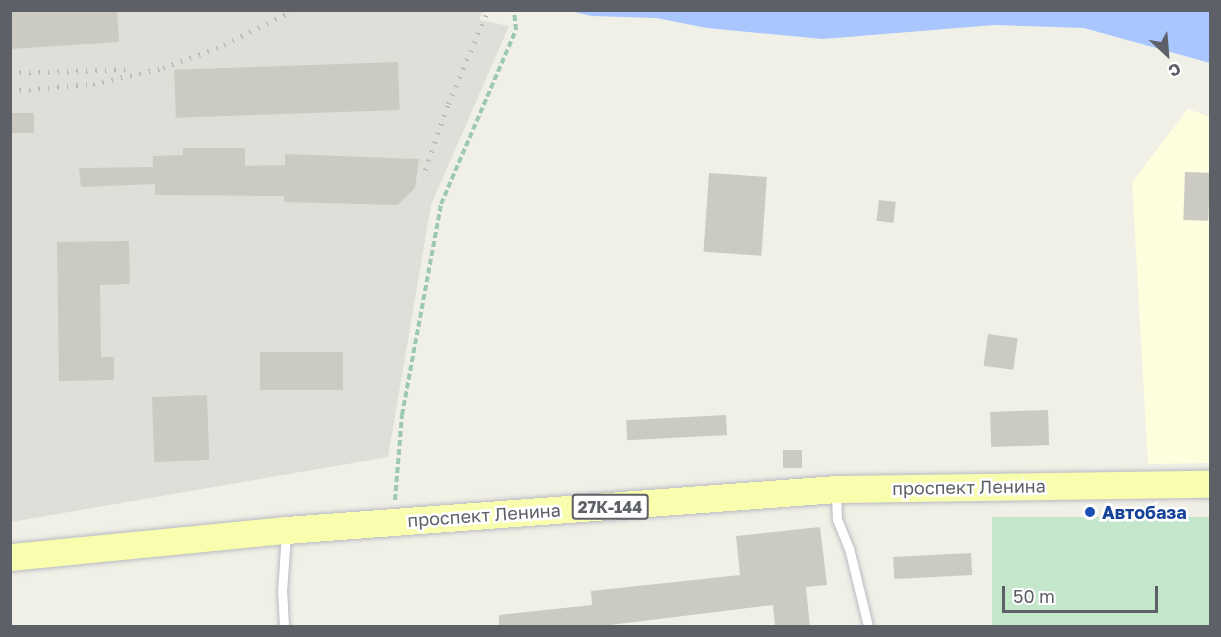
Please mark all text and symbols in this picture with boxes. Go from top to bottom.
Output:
north arrow [1137,24,1197,84]
text: С [1165,59,1184,82]
street label: проспект Ленина [892,475,1046,499]
road number: 27К-144 [571,494,649,520]
street label: проспект Ленина [407,499,561,531]
place label: Автобаза [1102,501,1187,523]
marker: Автобаза [1083,505,1097,519]
scale bar [1005,574,1161,612]
text: 50 m [1013,585,1055,607]

